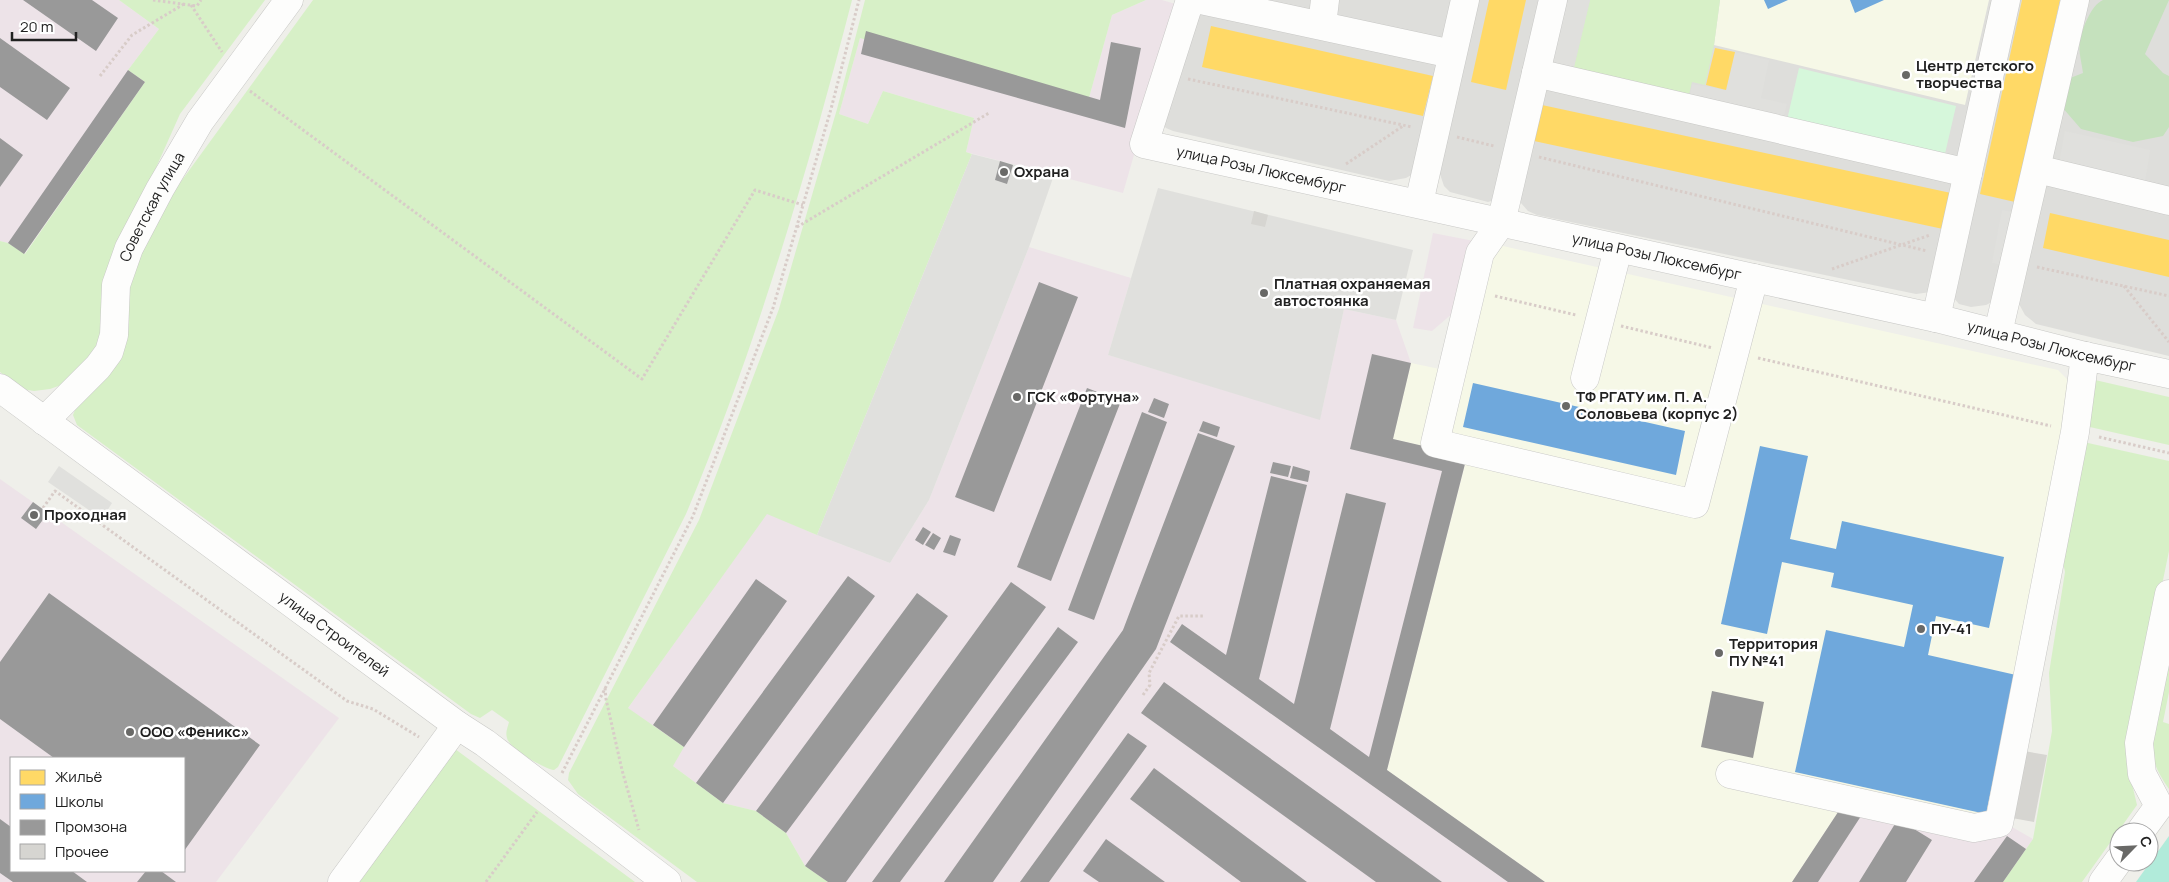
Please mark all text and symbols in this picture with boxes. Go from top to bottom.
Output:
scale bar [12,10,76,42]
text: 20 m [20,16,53,37]
place label: Центр детского творчества [1916,55,2034,93]
marker: Центр детского творчества [1900,69,1912,81]
street label: улица Розы Люксембург [1174,140,1348,198]
street label: Советская улица [114,148,190,264]
place label: Охрана [1014,161,1069,182]
marker: Охрана [998,166,1010,178]
street label: улица Розы Люксембург [1570,227,1743,285]
place label: Платная охраняемая автостоянка [1274,273,1431,311]
marker: Платная охраняемая автостоянка [1258,287,1270,299]
street label: улица Розы Люксембург [1965,315,2138,377]
place label: ГСК «Фортуна» [1027,386,1140,407]
place label: ТФ РГАТУ им. П. А. Соловьева (корпус 2) [1576,386,1738,424]
marker: ГСК «Фортуна» [1011,391,1023,403]
marker: ТФ РГАТУ им. П. А. Соловьева (корпус 2) [1560,400,1572,412]
place label: Проходная [44,504,127,525]
marker: Проходная [28,509,40,521]
street label: улица Строителей [275,586,394,682]
place label: ПУ-41 [1931,618,1972,639]
marker: ПУ-41 [1915,623,1927,635]
place label: Территория ПУ №41 [1729,633,1818,671]
marker: Территория ПУ №41 [1713,647,1725,659]
place label: ООО «Феникс» [140,721,249,742]
marker: ООО «Феникс» [124,726,136,738]
legend [10,757,185,872]
text: Жильё [55,766,103,787]
text: Школы [55,791,103,812]
text: Промзона [55,816,127,837]
north arrow [2109,822,2159,872]
text: С [2136,833,2157,850]
text: Прочее [55,841,109,862]

